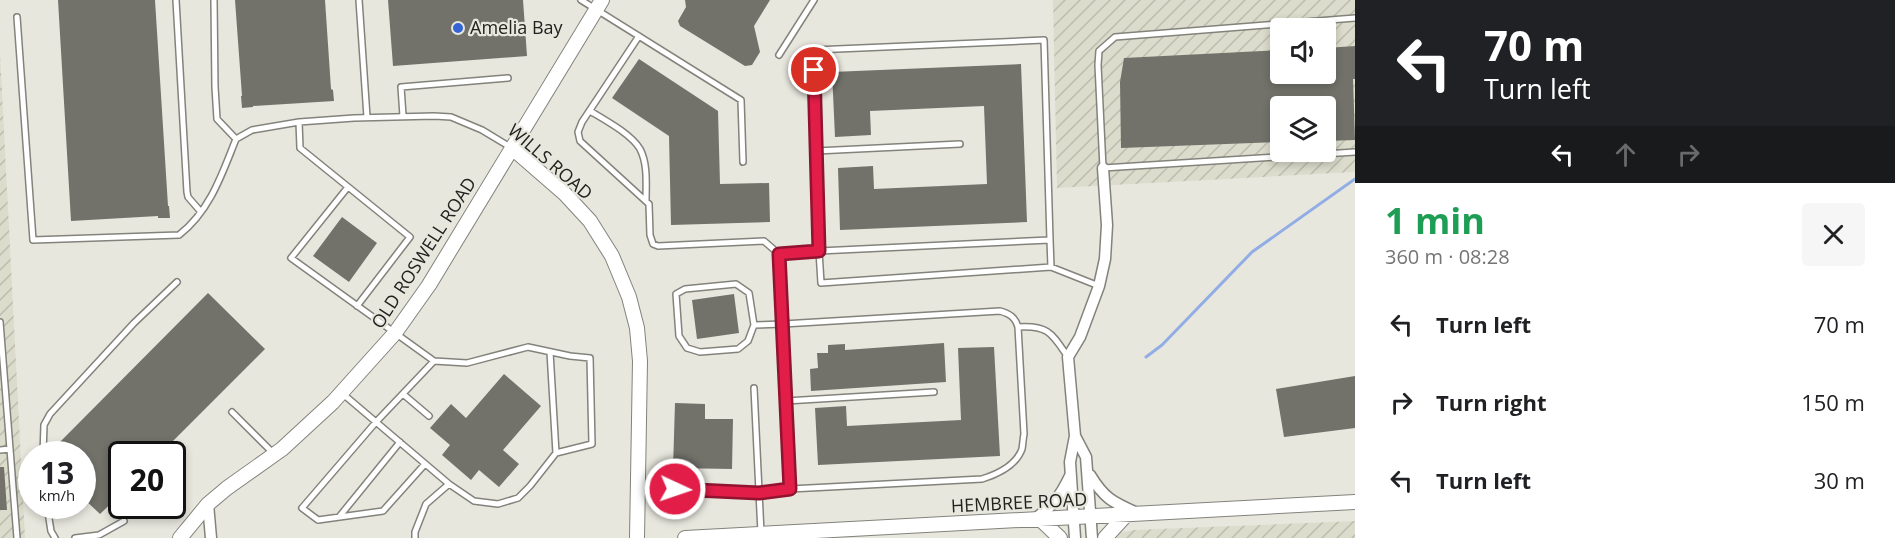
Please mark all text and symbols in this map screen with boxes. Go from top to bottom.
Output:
place label: Amelia Bay [470,15,564,39]
text: 70 m [1484,16,1584,73]
map controls [1270,18,1336,162]
button: sound [1270,18,1336,84]
marker: Amelia Bay [451,21,465,35]
icon: left [1385,24,1463,102]
pin [788,44,839,95]
icon: arrive [797,53,830,86]
text: Turn left [1484,70,1591,107]
button: layers [1270,96,1336,162]
street label: WILLS ROAD [503,118,598,205]
icon: left [1546,138,1579,171]
icon: ahead [1609,138,1642,171]
icon: right [1672,138,1705,171]
street label: OLD ROSWELL ROAD [365,172,481,333]
text: 1 min [1385,196,1485,245]
button: close [1802,203,1865,266]
text: 360 m · 08:28 [1385,243,1510,270]
icon: left [1385,308,1418,341]
text: Turn left [1436,309,1531,339]
text: 70 m [1814,309,1865,339]
icon: right [1385,386,1418,419]
text: Turn right [1436,387,1547,417]
text: 150 m [1801,387,1865,417]
speed limit sign: 20 [108,441,186,519]
text: 13 [40,452,74,493]
position arrow [643,457,707,521]
icon: left [1385,464,1418,497]
text: Turn left [1436,465,1531,495]
text: 30 m [1814,465,1865,495]
text: km/h [39,485,75,505]
street label: HEMBREE ROAD [950,486,1088,518]

